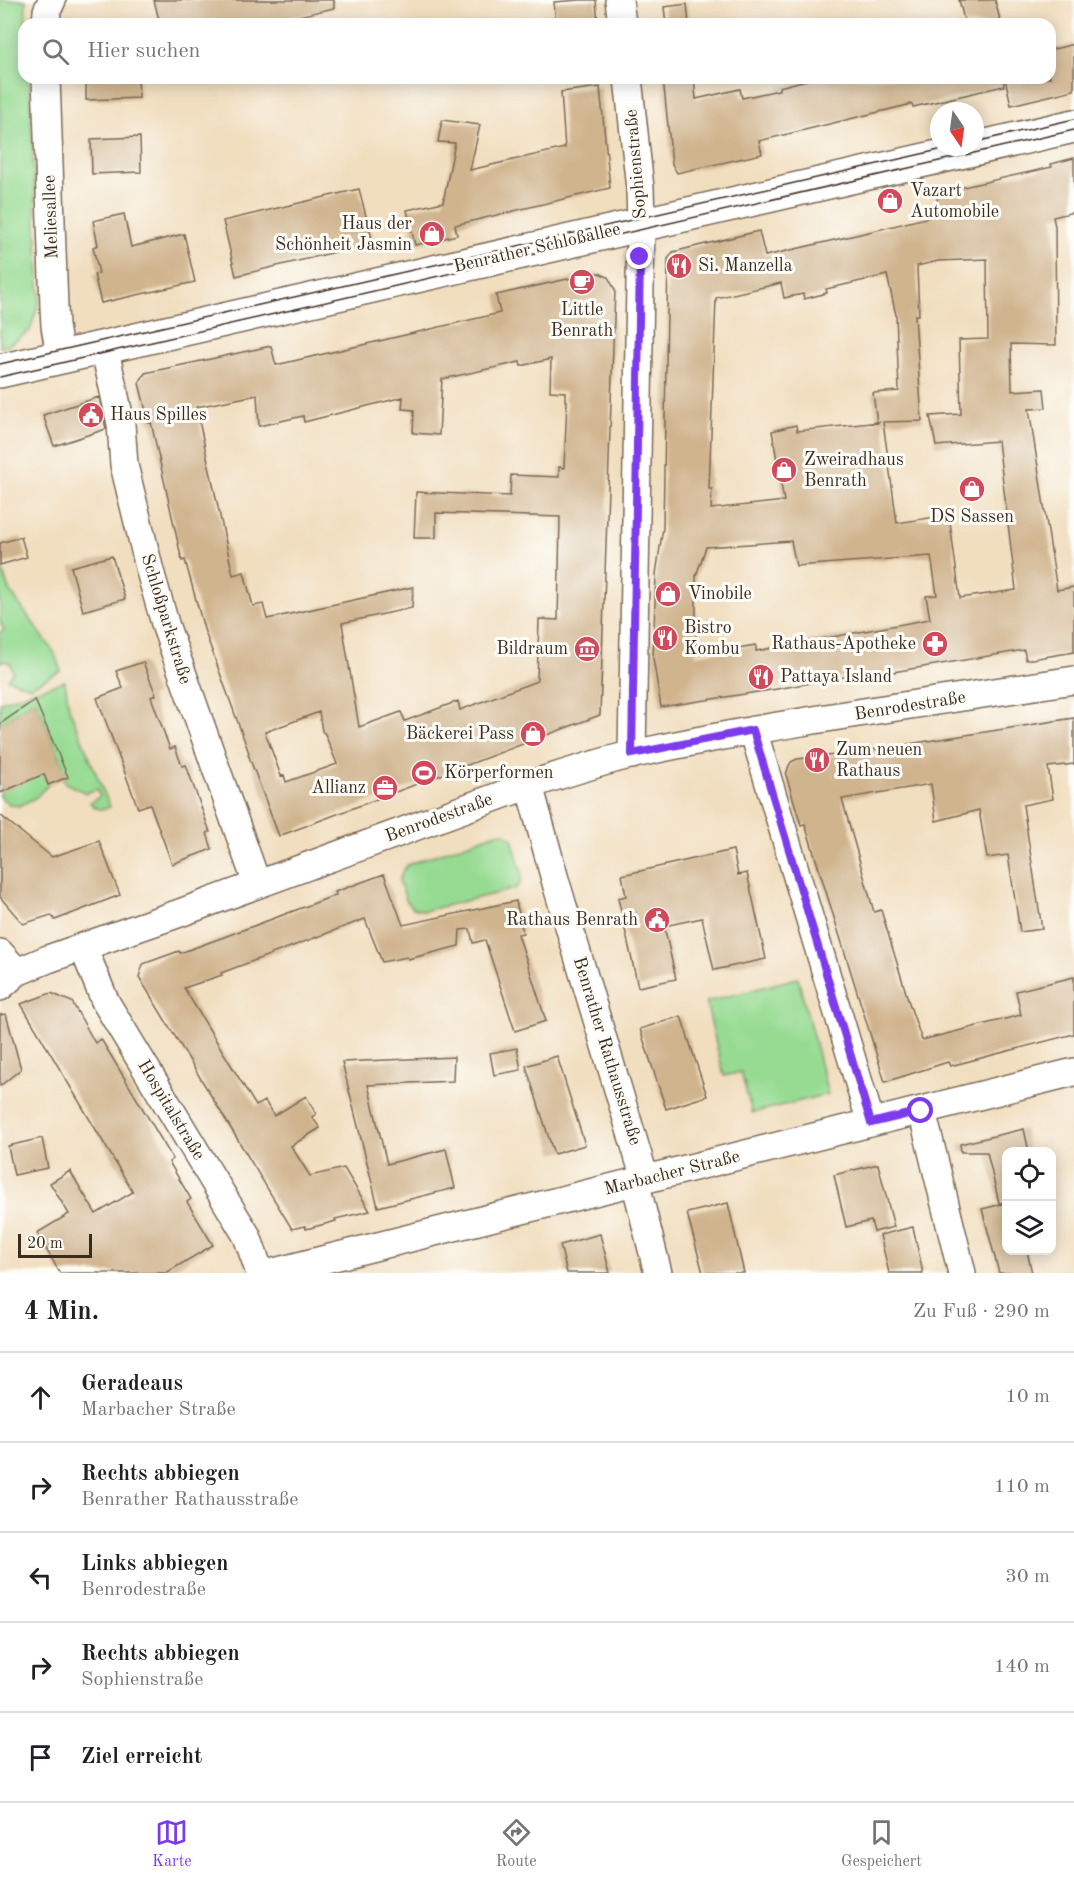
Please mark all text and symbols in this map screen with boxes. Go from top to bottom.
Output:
search box [18,18,1056,84]
icon: search [39,35,72,68]
text: Hier suchen [87,40,200,62]
north arrow [930,102,984,156]
street label: Sophienstraße [622,108,650,220]
street label: Meliesallee [41,175,61,259]
place label: Vazart Automobile [910,182,999,221]
shop icon: Vazart Automobile [875,186,905,216]
place label: Haus der Schönheit Jasmin [275,215,413,254]
shop icon: Haus der Schönheit Jasmin [417,219,447,249]
street label: Benrather Schloßallee [452,220,622,276]
route end [626,243,652,269]
restaurant icon: Si. Manzella [664,251,694,281]
place label: Si. Manzella [698,257,793,275]
cafe icon: Little Benrath [567,267,597,297]
place label: Little Benrath [551,301,614,340]
public building icon: Haus Spilles [76,400,106,430]
place label: Haus Spilles [110,406,207,424]
place label: Zweiradhaus Benrath [804,451,904,490]
shop icon: Zweiradhaus Benrath [769,455,799,485]
shop icon: DS Sassen [957,474,987,504]
place label: DS Sassen [930,508,1014,526]
street label: Schloßparkstraße [138,552,194,686]
shop icon: Vinobile [653,579,683,609]
place label: Vinobile [688,585,752,603]
place label: Bistro Kombu [684,619,740,658]
restaurant icon: Bistro Kombu [650,623,680,653]
pharmacy icon: Rathaus-Apotheke [920,629,950,659]
museum icon: Bildraum [572,634,602,664]
place label: Rathaus-Apotheke [771,635,916,653]
place label: Bildraum [496,640,568,658]
restaurant icon: Pattaya Island [746,662,776,692]
place label: Pattaya Island [780,668,892,686]
street label: Benrodestraße [853,688,967,724]
shop icon: Bäckerei Pass [518,719,548,749]
place label: Bäckerei Pass [406,725,514,743]
place label: Zum neuen Rathaus [836,741,923,780]
restaurant icon: Zum neuen Rathaus [802,745,832,775]
sports icon: Körperformen [409,758,439,788]
place label: Körperformen [444,764,554,782]
office icon: Allianz [370,773,400,803]
place label: Allianz [311,779,366,797]
street label: Benrodestraße [383,790,495,846]
public building icon: Rathaus Benrath [642,905,672,935]
place label: Rathaus Benrath [506,911,638,929]
street label: Benrather Rathausstraße [570,955,644,1147]
street label: Hospitalstraße [134,1057,208,1163]
route start [907,1097,933,1123]
street label: Marbacher Straße [602,1147,742,1199]
map controls [1002,1147,1056,1255]
button: locate [1002,1147,1056,1201]
button: layers [1002,1201,1056,1255]
scale bar [18,1231,92,1258]
text: 20 m [27,1236,63,1252]
text: 4 Min. [24,1299,99,1325]
text: Zu Fuß · 290 m [913,1302,1050,1322]
text: Geradeaus [81,1373,183,1395]
icon: ahead [24,1381,57,1414]
text: 10 m [1005,1387,1050,1407]
text: Marbacher Straße [81,1400,236,1420]
text: Rechts abbiegen [81,1463,240,1485]
icon: right [24,1471,57,1504]
text: 110 m [994,1477,1050,1497]
text: Benrather Rathausstraße [81,1490,299,1510]
text: Links abbiegen [81,1553,229,1575]
icon: left [24,1561,57,1594]
text: 30 m [1005,1567,1050,1587]
text: Benrodestraße [81,1580,206,1600]
text: Rechts abbiegen [81,1643,240,1665]
icon: right [24,1651,57,1684]
text: 140 m [994,1657,1050,1677]
text: Sophienstraße [81,1670,203,1690]
icon: arrive [24,1741,57,1774]
text: Ziel erreicht [81,1746,202,1768]
tab: Karte [152,1816,192,1872]
tab: Route [496,1816,537,1872]
tab: Gespeichert [841,1816,922,1872]

